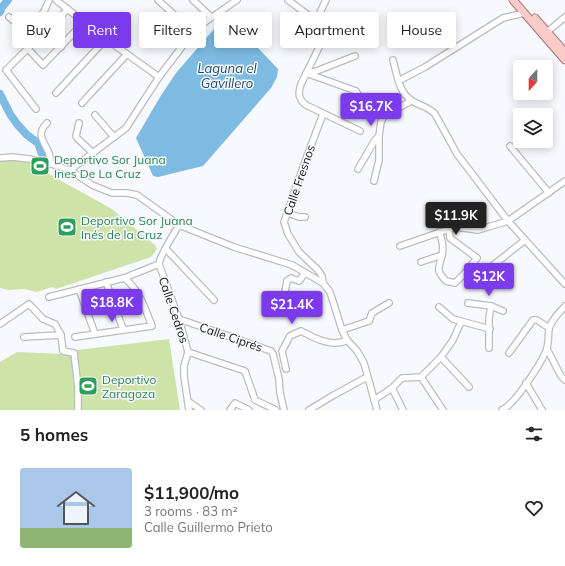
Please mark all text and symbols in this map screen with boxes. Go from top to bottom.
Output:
chip: Buy [12,12,65,48]
chip: Rent [73,12,131,48]
chip: Filters [139,12,206,48]
chip: New [214,12,272,48]
chip: Apartment [280,12,379,48]
chip: House [387,12,456,48]
water label: Laguna el Gavillero [197,60,258,91]
north arrow [513,60,553,100]
map controls [513,60,553,148]
pin: $16.7K [338,93,404,127]
text: $16.7K [349,98,393,114]
button: layers [513,108,553,148]
street label: Calle Fresnos [280,143,318,217]
place label: Deportivo Sor Juana Ines De La Cruz [54,152,166,181]
sports icon: Deportivo Sor Juana Ines De La Cruz [29,155,51,177]
pin: $11.9K [423,202,489,236]
text: $11.9K [434,207,478,223]
place label: Deportivo Sor Juana Inés de la Cruz [81,213,193,242]
sports icon: Deportivo Sor Juana Inés de la Cruz [56,216,78,238]
pin: $12K [465,263,513,297]
text: $12K [473,268,505,284]
street label: Calle Cedros [156,275,192,345]
pin: $18.8K [79,289,145,323]
pin: $21.4K [259,291,325,325]
text: $18.8K [90,294,134,310]
text: $21.4K [270,296,314,312]
street label: Calle Ciprés [198,319,265,355]
place label: Deportivo Zaragoza [102,372,157,401]
sports icon: Deportivo Zaragoza [77,375,99,397]
icon: filters [523,423,545,445]
text: 5 homes [20,424,88,445]
text: $11,900/mo [144,482,239,503]
icon: home [52,484,100,532]
icon: heart [523,497,545,519]
text: 3 rooms · 83 m² [144,503,238,519]
text: Calle Guillermo Prieto [144,519,273,535]

